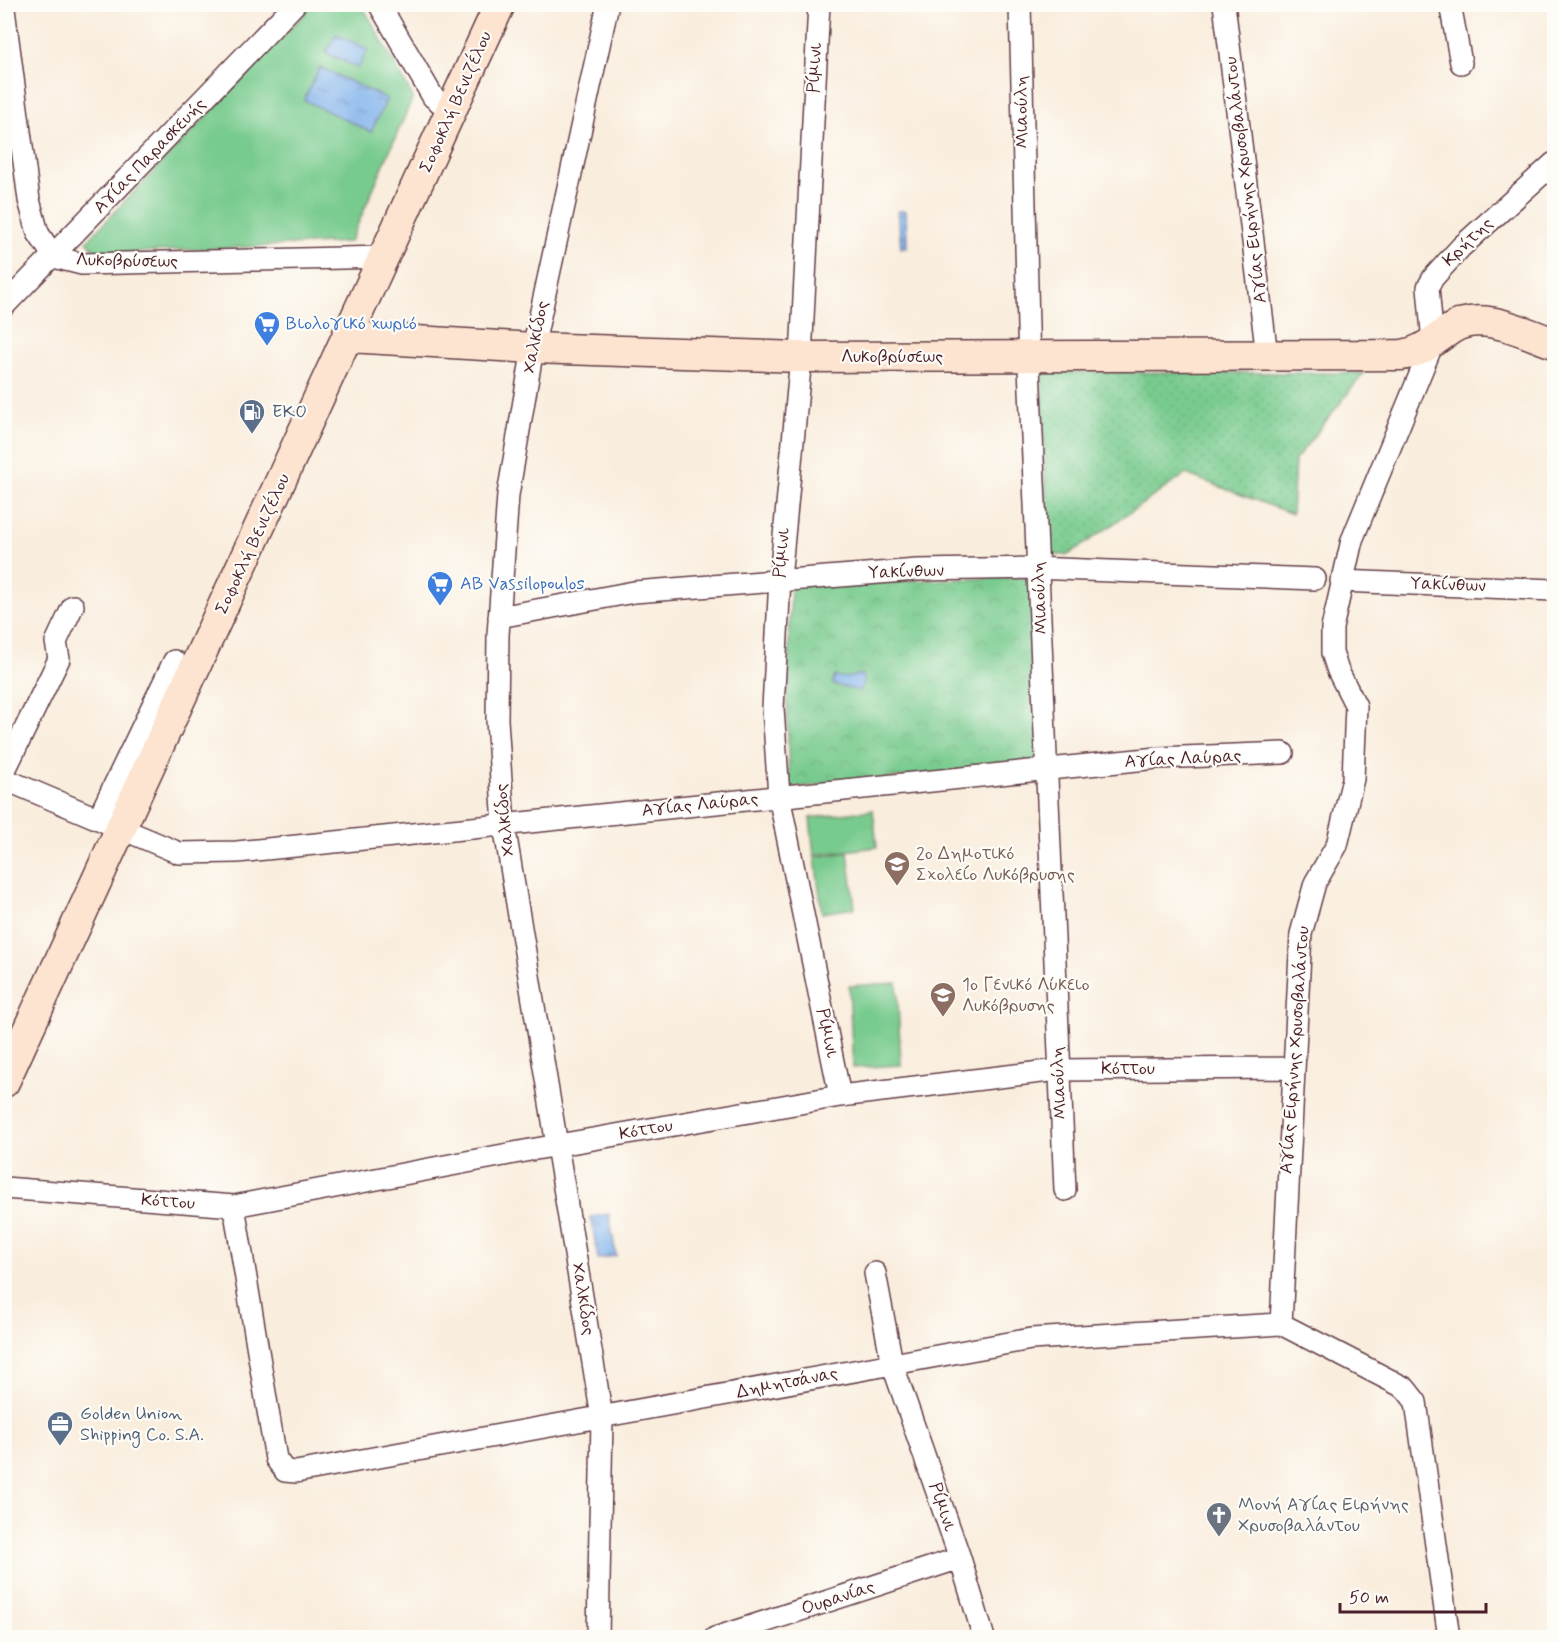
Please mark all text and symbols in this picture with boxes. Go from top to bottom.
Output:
street label: Σοφοκλή Βενιζέλου [413,27,498,177]
street label: Ρίμινι [802,42,828,94]
street label: Αγίας Ειρήνης Χρυσοβαλάντου [1219,55,1273,305]
street label: Μιαούλη [1009,75,1035,149]
street label: Αγίας Παρασκευής [88,93,212,219]
street label: Κρήτης [1438,212,1499,272]
street label: Λυκοβρύσεως [76,248,178,274]
street label: Χαλκίδος [517,299,555,375]
supermarket icon: Βιολογικό χωριό [252,309,282,347]
place label: Βιολογικό χωριό [286,312,417,336]
street label: Λυκοβρύσεως [841,345,943,369]
fuel station icon: EKO [237,397,267,435]
place label: EKO [272,400,307,424]
street label: Σοφοκλή Βενιζέλου [209,469,296,618]
street label: Ρίμινι [768,527,796,579]
street label: Υακίνθων [868,559,944,585]
street label: Μιαούλη [1026,561,1054,635]
supermarket icon: AB Vassilopoulos [425,569,455,607]
place label: AB Vassilopoulos [460,572,585,596]
street label: Υακίνθων [1410,572,1486,598]
street label: Αγίας Λαύρας [1124,744,1242,774]
street label: Χαλκίδος [489,782,521,858]
street label: Αγίας Λαύρας [641,787,760,823]
place label: 2ο Δημοτικό Σχολείο Λυκόβρυσης [916,842,1075,887]
school or university icon: 2ο Δημοτικό Σχολείο Λυκόβρυσης [882,849,912,887]
street label: Αγίας Ειρήνης Χρυσοβαλάντου [1274,925,1316,1175]
place label: 1ο Γενικό Λύκειο Λυκόβρυσης [962,973,1090,1018]
school or university icon: 1ο Γενικό Λύκειο Λυκόβρυσης [928,980,958,1018]
street label: Ρίμινι [810,1006,844,1060]
street label: Μιαούλη [1045,1046,1073,1120]
street label: Κόττου [1101,1057,1155,1081]
street label: Κόττου [617,1114,675,1146]
street label: Κόττου [140,1188,196,1216]
street label: Χαλκίδος [565,1261,601,1337]
street label: Δημητσάνας [734,1361,840,1405]
place label: Golden Union Shipping Co. S.A. [80,1402,204,1448]
office icon: Golden Union Shipping Co. S.A. [45,1409,75,1447]
street label: Ρίμινι [923,1480,962,1535]
place label: Μονή Αγίας Ειρήνης Χρυσοβαλάντου [1238,1493,1409,1538]
church icon: Μονή Αγίας Ειρήνης Χρυσοβαλάντου [1204,1500,1234,1538]
street label: Ουρανίας [798,1575,878,1621]
scale bar [1340,1576,1486,1614]
text: 50 m [1349,1586,1389,1610]

